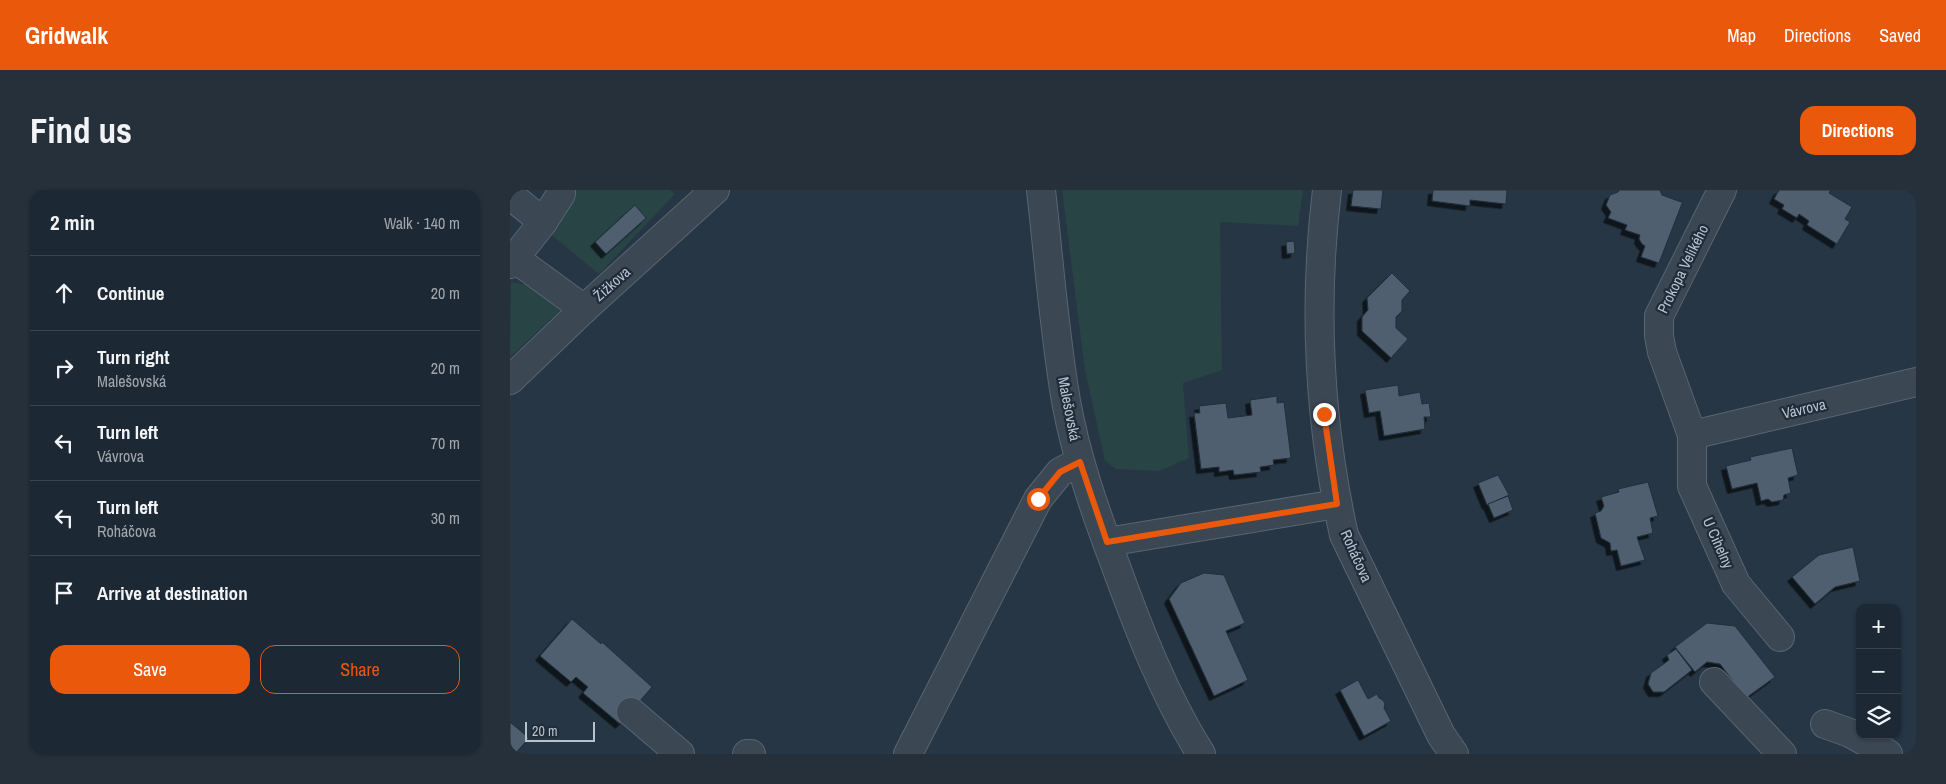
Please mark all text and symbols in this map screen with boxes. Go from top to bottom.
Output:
text: Gridwalk [25,19,108,51]
text: Map [1727,23,1756,48]
text: Directions [1784,23,1851,48]
text: Saved [1879,23,1921,48]
button: Directions [1800,106,1916,155]
text: Find us [30,107,132,154]
text: 2 min [50,208,95,237]
text: Walk · 140 m [384,212,460,234]
street label: Prokopa Velikého [1652,221,1713,317]
street label: Žižkova [589,261,635,306]
icon: ahead [50,279,78,307]
text: Continue [97,280,165,306]
text: 20 m [431,282,460,304]
text: Turn right [97,344,169,370]
icon: right [50,354,78,382]
text: 20 m [431,357,460,379]
text: Malešovská [97,370,166,392]
street label: Malešovská [1053,375,1086,443]
street label: Vávrova [1780,393,1828,424]
route end [1313,403,1336,426]
text: Turn left [97,419,158,445]
icon: left [50,429,78,457]
text: 70 m [431,432,460,454]
text: Vávrova [97,445,144,467]
route start [1027,488,1050,511]
text: Turn left [97,494,158,520]
icon: left [50,504,78,532]
text: 30 m [431,507,460,529]
street label: U Cihelny [1698,514,1739,573]
text: Roháčova [97,520,156,542]
street label: Roháčova [1336,526,1377,586]
icon: arrive [50,579,78,607]
text: Arrive at destination [97,580,248,606]
map controls [1856,604,1901,739]
button: + [1856,604,1901,649]
button: Save [50,645,250,694]
button: Share [260,645,460,694]
button: − [1856,649,1901,694]
button: layers [1856,694,1901,739]
scale bar [525,719,595,742]
text: 20 m [532,722,558,740]

